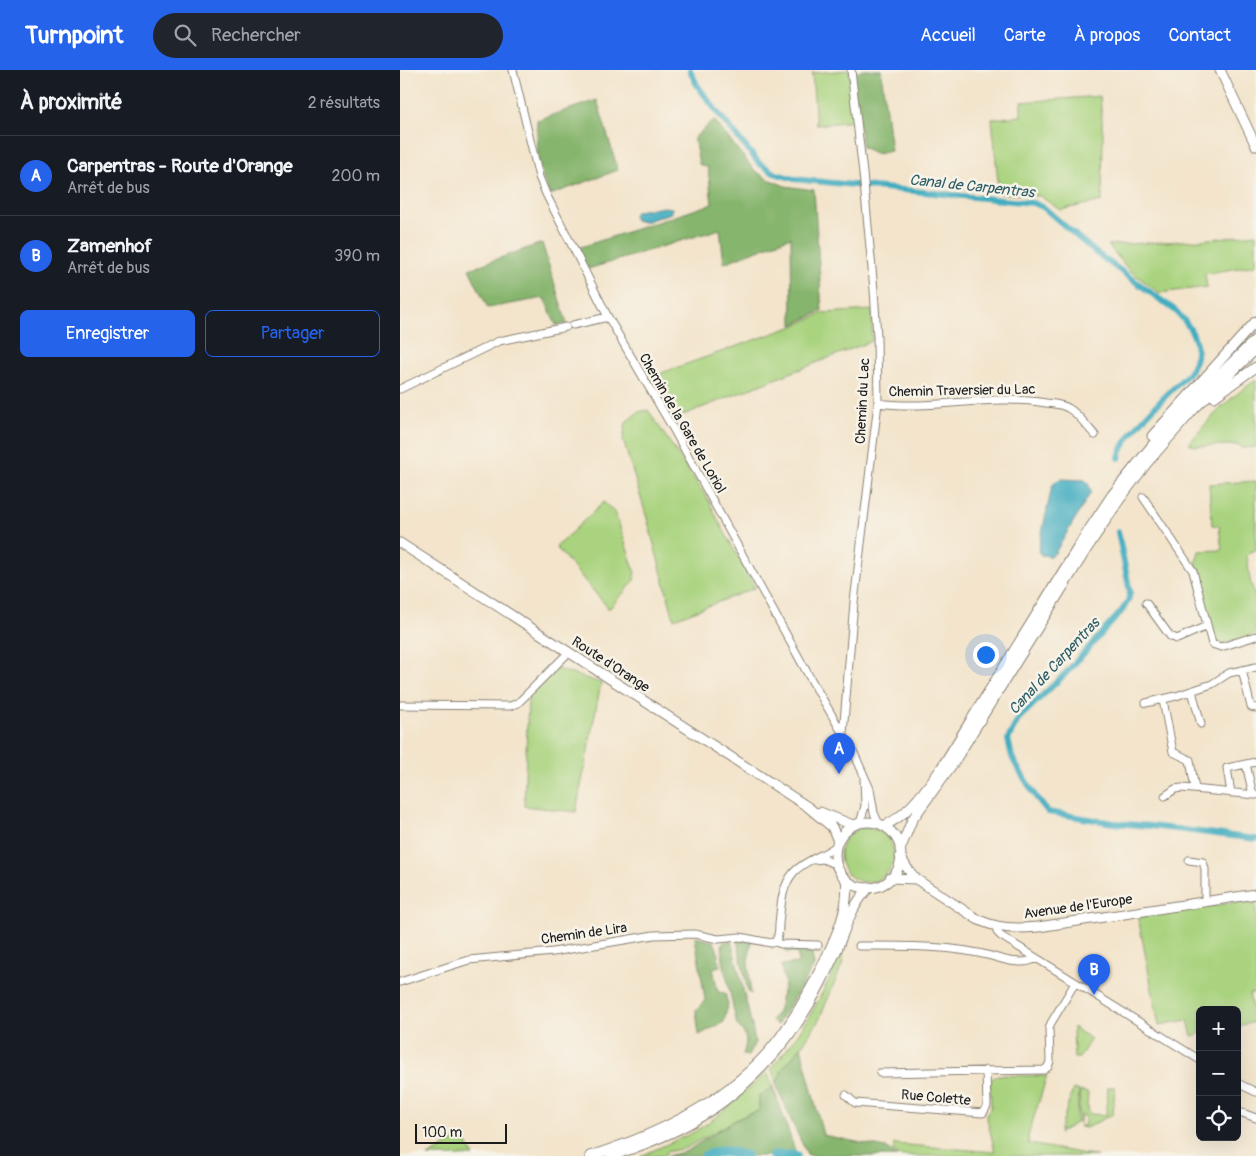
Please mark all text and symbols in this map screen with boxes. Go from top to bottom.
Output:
search box [153,13,503,58]
text: Turnpoint [25,21,123,50]
icon: search [171,21,199,49]
text: Rechercher [211,23,301,47]
text: Accueil [920,24,976,47]
text: Carte [1004,24,1046,47]
text: À propos [1074,24,1140,47]
text: Contact [1168,24,1231,47]
text: À proximité [20,89,123,116]
text: 2 résultats [308,93,380,113]
text: Carpentras - Route d'Orange [67,154,293,178]
text: A [31,166,41,186]
text: 200 m [332,166,380,186]
water label: Canal de Carpentras [909,170,1038,203]
text: Arrêt de bus [67,178,150,198]
text: Zamenhof [67,234,152,258]
text: B [31,246,41,266]
text: 390 m [334,246,380,266]
text: Arrêt de bus [67,258,150,278]
button: Enregistrer [20,310,195,357]
button: Partager [205,310,380,357]
street label: Chemin de la Gare de Loriol [636,350,730,496]
street label: Chemin du Lac [852,358,873,444]
street label: Chemin Traversier du Lac [888,381,1036,400]
water label: Canal de Carpentras [1005,612,1106,719]
street label: Route d'Orange [568,633,653,696]
your location [973,642,999,668]
pin: A [823,733,855,774]
street label: Avenue de l'Europe [1023,890,1133,923]
street label: Chemin de Lira [540,919,628,948]
pin: B [1078,954,1110,995]
map controls [1196,1006,1241,1141]
button: + [1196,1006,1241,1051]
button: − [1196,1051,1241,1096]
street label: Rue Colette [901,1086,971,1109]
button: locate [1196,1096,1241,1141]
scale bar [415,1121,508,1144]
text: 100 m [422,1124,462,1141]

